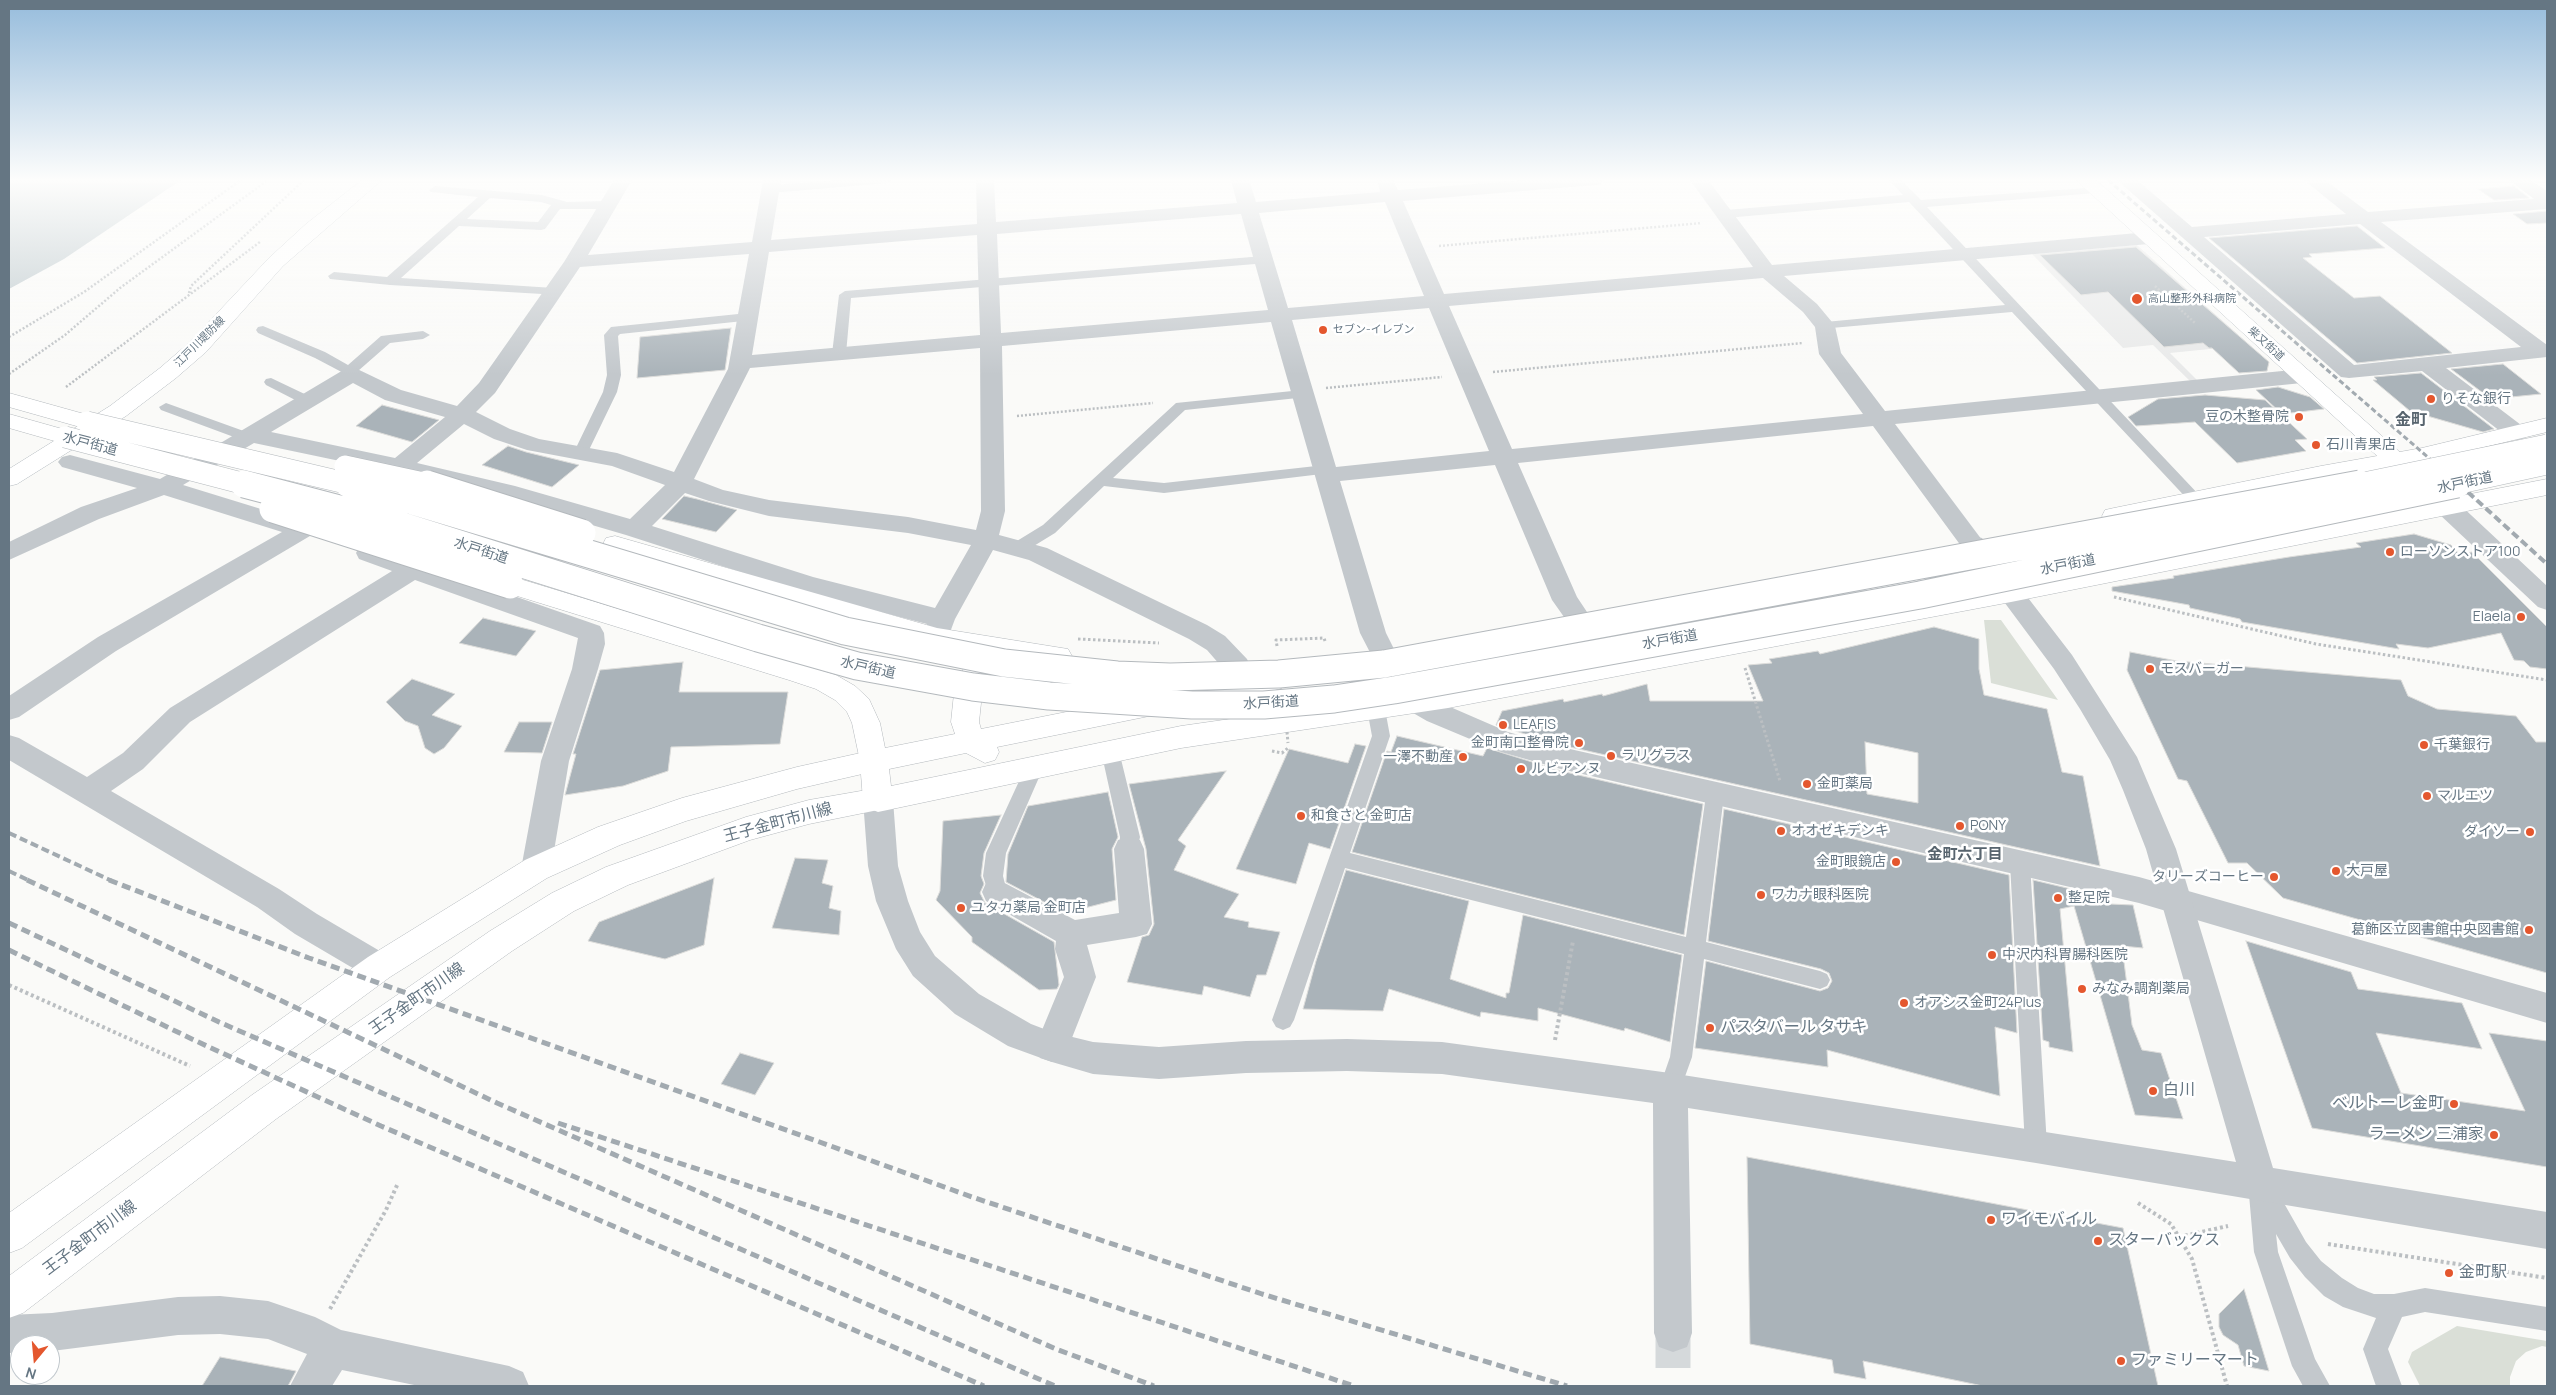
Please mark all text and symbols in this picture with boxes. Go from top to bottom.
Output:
marker: 高山整形外科病院 [2130,292,2144,306]
place label: 高山整形外科病院 [2148,292,2236,306]
street label: 江戸川堤防線 [172,314,228,370]
place label: セブン-イレブン [1333,323,1415,337]
marker: セブン-イレブン [1317,324,1329,336]
street label: 柴又街道 [2245,324,2287,364]
place label: りそな銀行 [2441,391,2511,407]
marker: りそな銀行 [2425,393,2437,405]
place label: 豆の木整骨院 [2205,409,2289,425]
marker: 豆の木整骨院 [2293,411,2305,423]
district label: 金町 [2395,411,2427,431]
street label: 水戸街道 [61,429,119,459]
place label: 石川青果店 [2326,437,2396,453]
marker: 石川青果店 [2310,439,2322,451]
street label: 水戸街道 [2436,469,2494,497]
street label: 水戸街道 [452,534,510,568]
place label: ローソンストア100 [2400,544,2521,560]
marker: ローソンストア100 [2384,546,2396,558]
street label: 水戸街道 [2039,551,2097,579]
place label: Elaela [2473,609,2511,625]
marker: Elaela [2515,611,2527,623]
street label: 水戸街道 [1641,627,1699,653]
street label: 水戸街道 [839,654,897,682]
place label: モスバーガー [2160,661,2244,677]
marker: モスバーガー [2144,663,2156,675]
street label: 水戸街道 [1243,693,1299,713]
place label: LEAFIS [1513,717,1556,733]
marker: LEAFIS [1497,719,1509,731]
place label: 金町南口整骨院 [1471,735,1569,751]
marker: 金町南口整骨院 [1573,737,1585,749]
place label: 千葉銀行 [2434,737,2490,753]
marker: 千葉銀行 [2418,739,2430,751]
place label: ラリグラス [1621,748,1691,764]
place label: 一澤不動産 [1383,749,1453,765]
marker: ラリグラス [1605,750,1617,762]
marker: 一澤不動産 [1457,751,1469,763]
place label: ルビアンヌ [1531,761,1601,777]
marker: ルビアンヌ [1515,763,1527,775]
place label: 金町薬局 [1817,776,1873,792]
marker: 金町薬局 [1801,778,1813,790]
place label: マルエツ [2437,788,2493,804]
marker: マルエツ [2421,790,2433,802]
street label: 王子金町市川線 [721,799,835,847]
place label: 和食さと 金町店 [1311,808,1412,824]
marker: 和食さと 金町店 [1295,810,1307,822]
place label: PONY [1970,818,2006,834]
marker: PONY [1954,820,1966,832]
place label: オオゼキデンキ [1791,823,1889,839]
place label: ダイソー [2464,824,2520,840]
marker: オオゼキデンキ [1775,825,1787,837]
marker: ダイソー [2524,826,2536,838]
district label: 金町六丁目 [1928,846,2002,864]
place label: 金町眼鏡店 [1816,854,1886,870]
marker: 金町眼鏡店 [1890,856,1902,868]
place label: 大戸屋 [2346,863,2388,879]
marker: 大戸屋 [2330,865,2342,877]
place label: タリーズコーヒー [2152,869,2264,885]
marker: タリーズコーヒー [2268,871,2280,883]
place label: ワカナ眼科医院 [1771,887,1869,903]
marker: ワカナ眼科医院 [1755,889,1767,901]
place label: 整足院 [2068,890,2110,906]
marker: 整足院 [2052,892,2064,904]
place label: ユタカ薬局 金町店 [971,900,1086,916]
marker: ユタカ薬局 金町店 [955,902,967,914]
place label: 葛飾区立図書館中央図書館 [2351,922,2519,938]
marker: 葛飾区立図書館中央図書館 [2523,924,2535,936]
place label: 中沢内科胃腸科医院 [2002,947,2128,963]
marker: 中沢内科胃腸科医院 [1986,949,1998,961]
street label: 王子金町市川線 [366,959,468,1039]
place label: みなみ調剤薬局 [2092,981,2190,997]
marker: みなみ調剤薬局 [2076,983,2088,995]
place label: オアシス金町24Plus [1914,995,2041,1011]
marker: オアシス金町24Plus [1898,997,1910,1009]
place label: パスタバール タサキ [1720,1018,1867,1038]
marker: パスタバール タサキ [1704,1022,1716,1034]
place label: 白川 [2163,1081,2195,1101]
marker: 白川 [2147,1085,2159,1097]
place label: ベルトーレ金町 [2332,1094,2444,1114]
marker: ベルトーレ金町 [2448,1098,2460,1110]
place label: ラーメン 三浦家 [2369,1125,2484,1145]
marker: ラーメン 三浦家 [2488,1129,2500,1141]
street label: 王子金町市川線 [39,1197,141,1279]
place label: ワイモバイル [2001,1210,2097,1230]
marker: ワイモバイル [1985,1214,1997,1226]
place label: スターバックス [2108,1231,2220,1251]
marker: スターバックス [2092,1235,2104,1247]
place label: 金町駅 [2459,1263,2507,1283]
marker: 金町駅 [2443,1267,2455,1279]
north arrow [10,1335,60,1385]
place label: ファミリーマート [2131,1351,2259,1371]
marker: ファミリーマート [2115,1355,2127,1367]
text: N [23,1363,38,1384]

